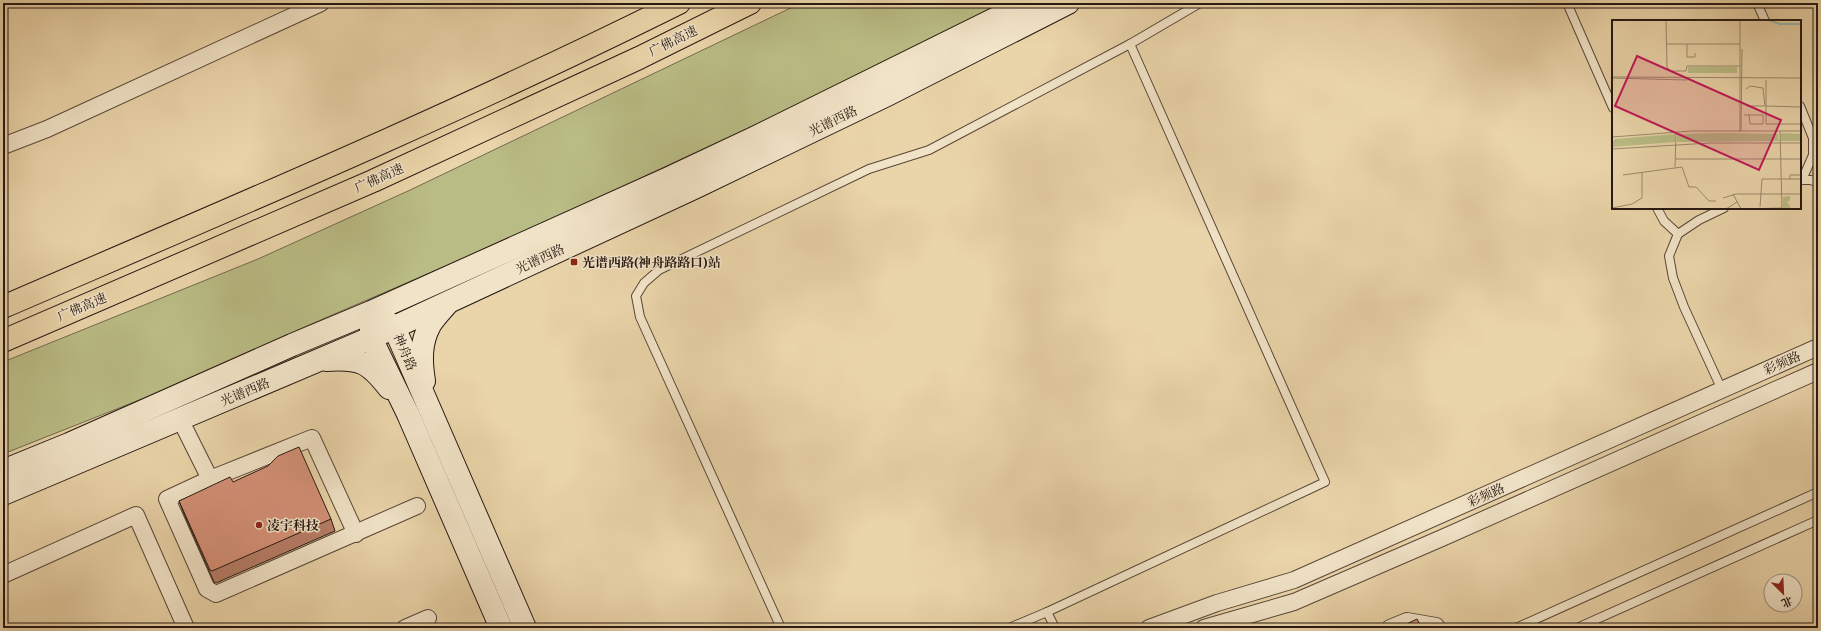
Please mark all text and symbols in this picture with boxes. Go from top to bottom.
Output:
inset map [1612,20,1801,209]
street label: 广佛高速 [645,21,701,61]
street label: 光谱西路 [805,101,861,141]
street label: 广佛高速 [351,159,407,197]
street label: 光谱西路 [512,239,568,279]
place label: 光谱西路(神舟路路口)站 [582,253,721,272]
marker: 光谱西路(神舟路路口)站 [569,257,579,267]
street label: 广佛高速 [54,288,110,326]
street label: 神舟路 [389,330,421,374]
street label: 彩频路 [1760,346,1804,380]
street label: 光谱西路 [217,373,273,411]
street label: 彩频路 [1464,478,1508,512]
place label: 凌宇科技 [267,516,319,535]
marker: 凌宇科技 [254,520,264,530]
north arrow [1763,573,1803,613]
text: 北 [1779,593,1795,612]

